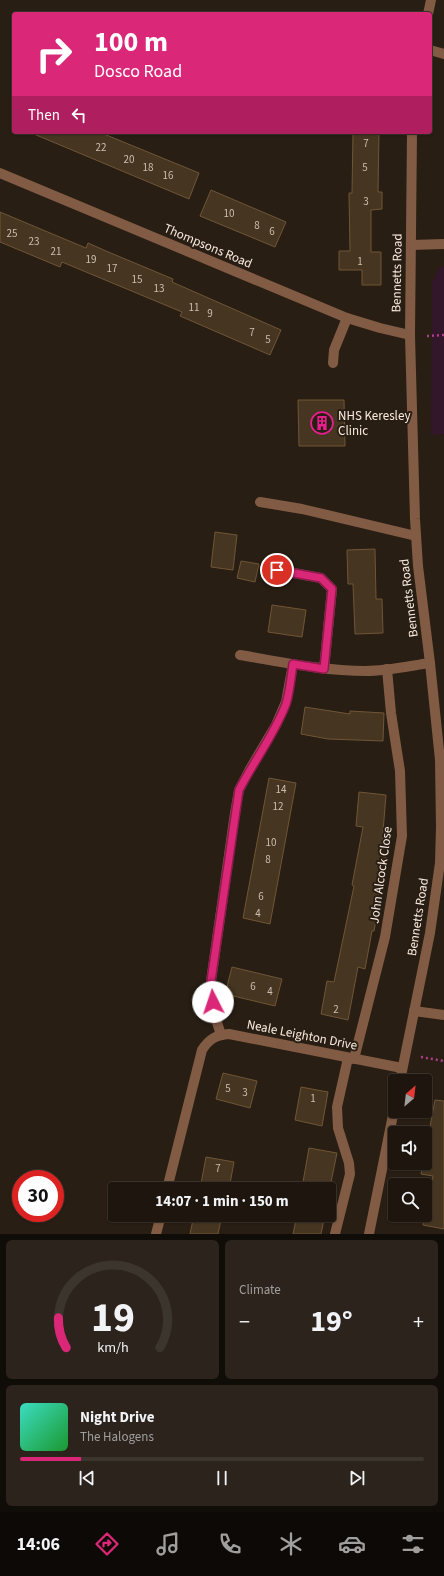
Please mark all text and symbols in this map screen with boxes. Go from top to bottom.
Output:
text: 100 m [94,22,168,62]
icon: right [28,28,80,80]
text: Dosco Road [94,59,182,84]
icon: left [68,104,90,126]
text: Then [28,105,60,126]
house number: 7 [363,136,369,151]
house number: 22 [96,140,106,155]
house number: 20 [124,152,134,167]
house number: 18 [143,160,154,175]
house number: 5 [362,160,368,175]
house number: 16 [163,168,174,183]
house number: 3 [363,194,369,209]
house number: 10 [224,206,234,221]
house number: 8 [254,218,260,233]
street label: Thompsons Road [161,219,255,273]
house number: 6 [269,224,275,239]
house number: 25 [7,226,17,241]
street label: Bennetts Road [387,233,407,313]
house number: 23 [29,234,39,249]
house number: 21 [51,244,61,259]
house number: 19 [86,252,96,267]
house number: 1 [357,254,363,269]
house number: 17 [107,261,117,276]
house number: 15 [132,272,142,287]
house number: 13 [154,281,164,296]
house number: 11 [189,300,199,315]
house number: 9 [207,306,213,321]
house number: 7 [249,325,255,340]
house number: 5 [265,332,271,347]
place label: NHS Keresley Clinic [338,407,411,440]
building icon: NHS Keresley Clinic [309,410,335,436]
pin [260,553,294,587]
street label: Bennetts Road [395,558,423,638]
icon: arrive [266,559,288,581]
house number: 14 [276,782,287,797]
house number: 12 [273,799,283,814]
street label: John Alcock Close [365,825,397,925]
house number: 10 [266,835,276,850]
house number: 8 [265,852,271,867]
street label: Bennetts Road [403,877,433,957]
house number: 6 [258,889,264,904]
house number: 4 [255,906,261,921]
house number: 6 [250,979,256,994]
position arrow [192,981,234,1023]
house number: 4 [267,984,273,999]
house number: 2 [333,1002,339,1017]
street label: Neale Leighton Drive [245,1015,359,1055]
north arrow [388,1074,432,1118]
map controls [388,1074,432,1222]
house number: 5 [225,1081,231,1096]
house number: 3 [242,1085,248,1100]
house number: 1 [310,1091,316,1106]
button: sound [388,1126,432,1170]
house number: 7 [215,1161,221,1176]
speed limit sign: 30 [12,1170,64,1222]
button: search [388,1178,432,1222]
text: 14:07 · 1 min · 150 m [155,1191,289,1212]
text: Climate [239,1281,281,1299]
text: 19 [91,1287,134,1347]
text: 19° [310,1300,353,1343]
text: − [239,1306,250,1338]
text: + [413,1306,424,1338]
text: km/h [97,1336,128,1357]
text: Night Drive [80,1407,155,1428]
text: The Halogens [80,1428,154,1446]
icon: previous [76,1467,98,1489]
icon: pause [211,1467,233,1489]
icon: next [346,1467,368,1489]
icon: directions [93,1530,121,1558]
icon: music [154,1530,182,1558]
icon: phone [216,1530,244,1558]
icon: climate [277,1530,305,1558]
icon: car [338,1530,366,1558]
icon: filters [399,1530,427,1558]
text: 14:06 [17,1532,60,1557]

